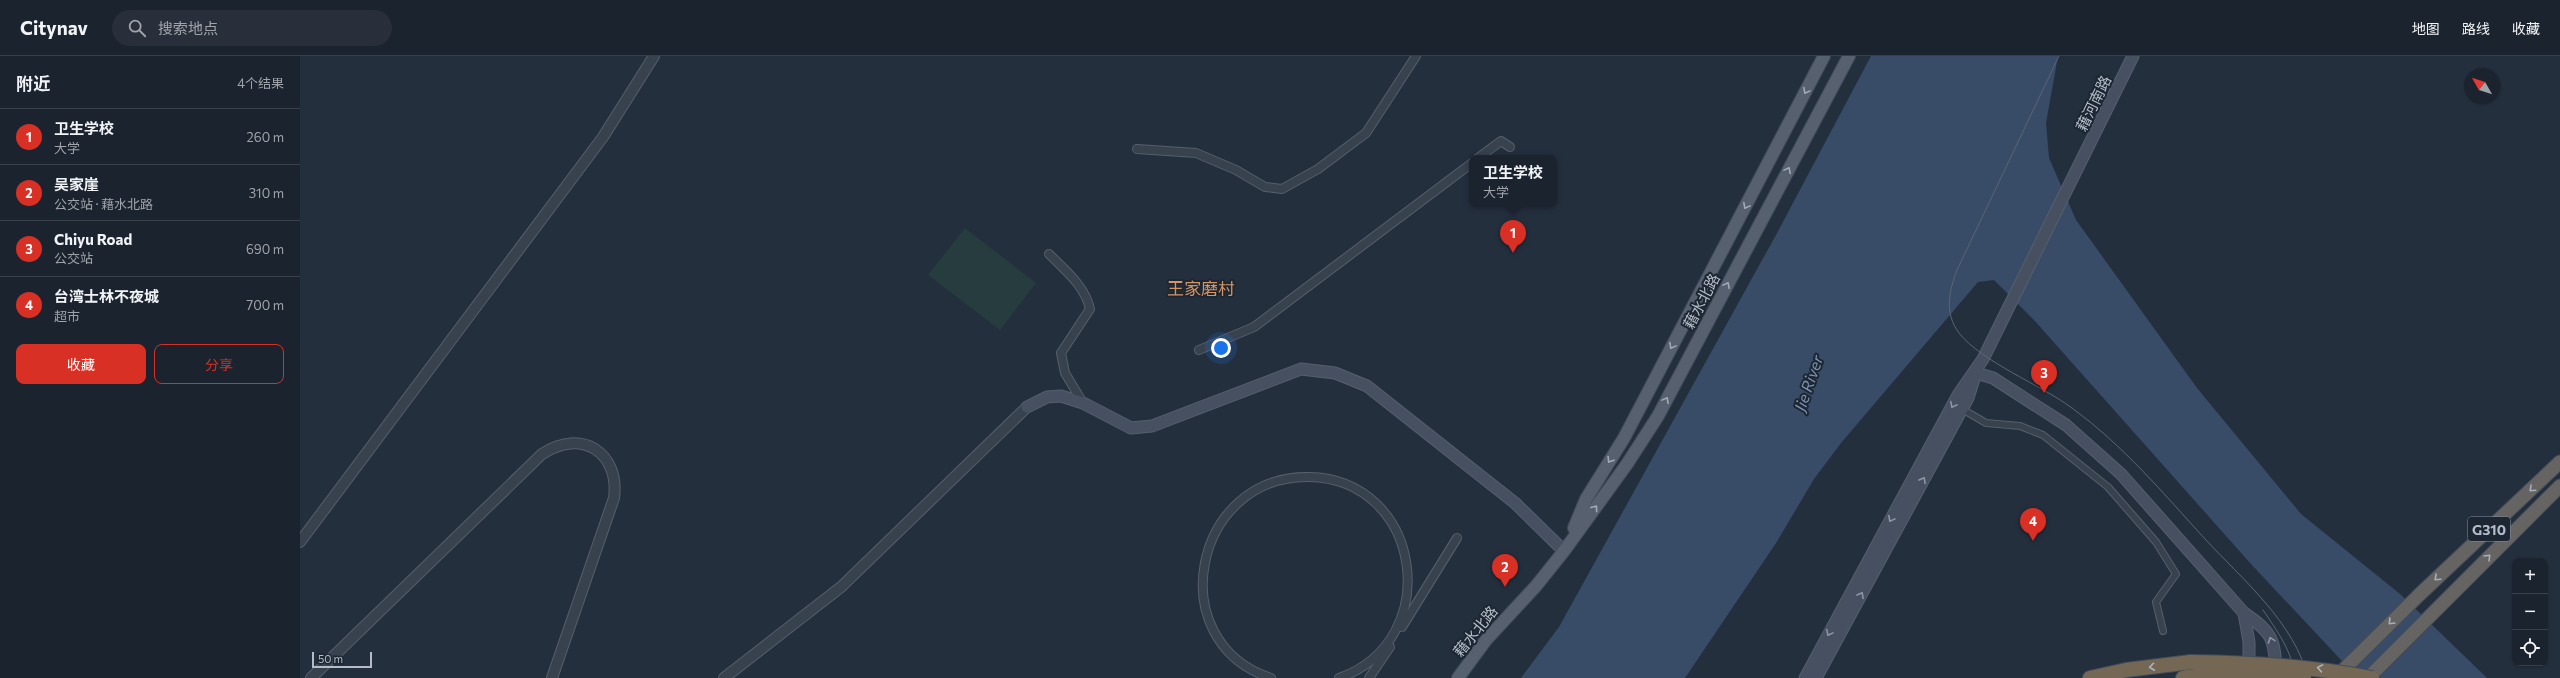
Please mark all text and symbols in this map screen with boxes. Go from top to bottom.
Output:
search box [112,10,392,46]
text: Citynav [20,16,88,39]
icon: search [126,17,148,39]
text: 搜索地点 [158,19,218,37]
text: 地图 [2412,20,2440,37]
text: 路线 [2462,20,2490,37]
text: 收藏 [2512,20,2540,37]
north arrow [2464,68,2500,104]
street label: 藉河南路 [2072,72,2114,134]
text: 附近 [16,73,50,94]
text: 4个结果 [237,75,284,91]
one-way arrow [1803,86,1810,94]
text: 卫生学校 [54,119,114,137]
text: 1 [26,129,32,145]
text: 260 m [247,129,284,145]
text: 大学 [54,140,80,156]
popup [1469,155,1557,207]
text: 卫生学校 [1483,163,1543,181]
one-way arrow [1784,167,1791,174]
text: 吴家崖 [54,175,99,193]
text: 大学 [1483,184,1509,200]
text: 2 [25,185,33,201]
text: 310 m [249,185,284,201]
text: 公交站 · 藉水北路 [54,196,153,212]
one-way arrow [1743,202,1750,209]
pin: 1 [1500,220,1526,253]
text: Chiyu Road [54,230,132,248]
text: 3 [25,241,33,257]
text: 690 m [246,241,284,257]
text: 公交站 [54,250,93,266]
street label: 藉水北路 [1679,270,1723,332]
district label: 王家磨村 [1167,278,1235,299]
one-way arrow [1723,282,1730,289]
text: 台湾士林不夜城 [54,287,159,305]
text: 4 [25,297,33,313]
text: 700 m [246,297,284,313]
text: 超市 [54,308,80,324]
your location [1211,338,1231,358]
one-way arrow [1669,342,1677,349]
button: 收藏 [16,344,146,384]
button: 分享 [154,344,284,384]
water label: Jie River [1789,352,1827,415]
pin: 3 [2031,360,2057,393]
one-way arrow [1662,396,1669,404]
one-way arrow [1951,400,1958,408]
one-way arrow [1608,456,1615,463]
one-way arrow [1919,477,1926,485]
one-way arrow [2529,484,2537,492]
one-way arrow [1590,505,1597,512]
pin: 4 [2020,508,2046,541]
one-way arrow [1889,515,1896,522]
road number: G310 [2468,517,2510,541]
pin: 2 [1492,554,1518,587]
one-way arrow [2483,554,2491,562]
map controls [2512,558,2548,666]
button: + [2512,558,2548,594]
one-way arrow [2434,573,2442,580]
one-way arrow [1857,591,1864,599]
button: − [2512,594,2548,630]
street label: 藉水北路 [1449,602,1501,660]
one-way arrow [2388,617,2396,625]
one-way arrow [1827,629,1834,636]
button: locate [2512,630,2548,666]
one-way arrow [2267,636,2275,643]
scale bar [312,650,372,669]
text: 50 m [318,652,343,665]
one-way arrow [2149,662,2155,671]
one-way arrow [2317,665,2323,673]

